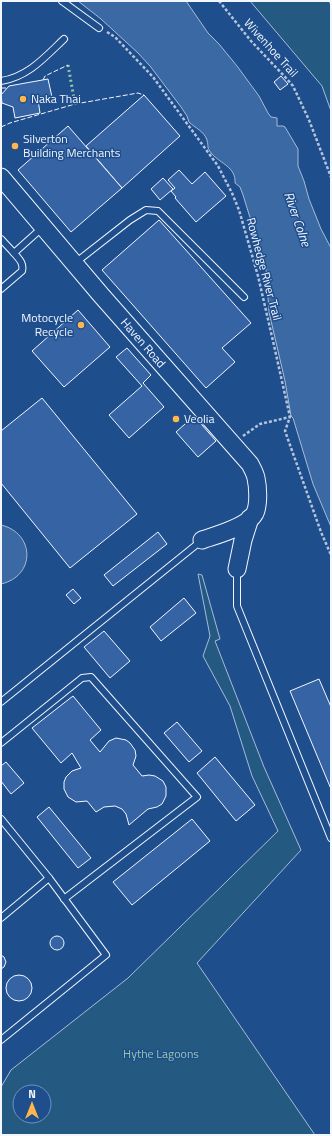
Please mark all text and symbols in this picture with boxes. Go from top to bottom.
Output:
street label: Wivenhoe Trail [240,14,303,81]
place label: Naka Thai [31,89,81,108]
marker: Naka Thai [18,94,28,104]
place label: Silverton Building Merchants [23,129,121,162]
marker: Silverton Building Merchants [10,141,20,151]
water label: River Colne [279,189,317,250]
street label: Rowhedge River Trail [242,215,287,322]
place label: Motocycle Recycle [21,308,73,341]
street label: Haven Road [116,313,171,372]
marker: Motocycle Recycle [76,320,86,330]
place label: Veolia [184,409,214,428]
marker: Veolia [171,414,181,424]
park label: Hythe Lagoons [123,1044,199,1063]
north arrow [12,1084,52,1124]
text: N [28,1086,36,1102]

